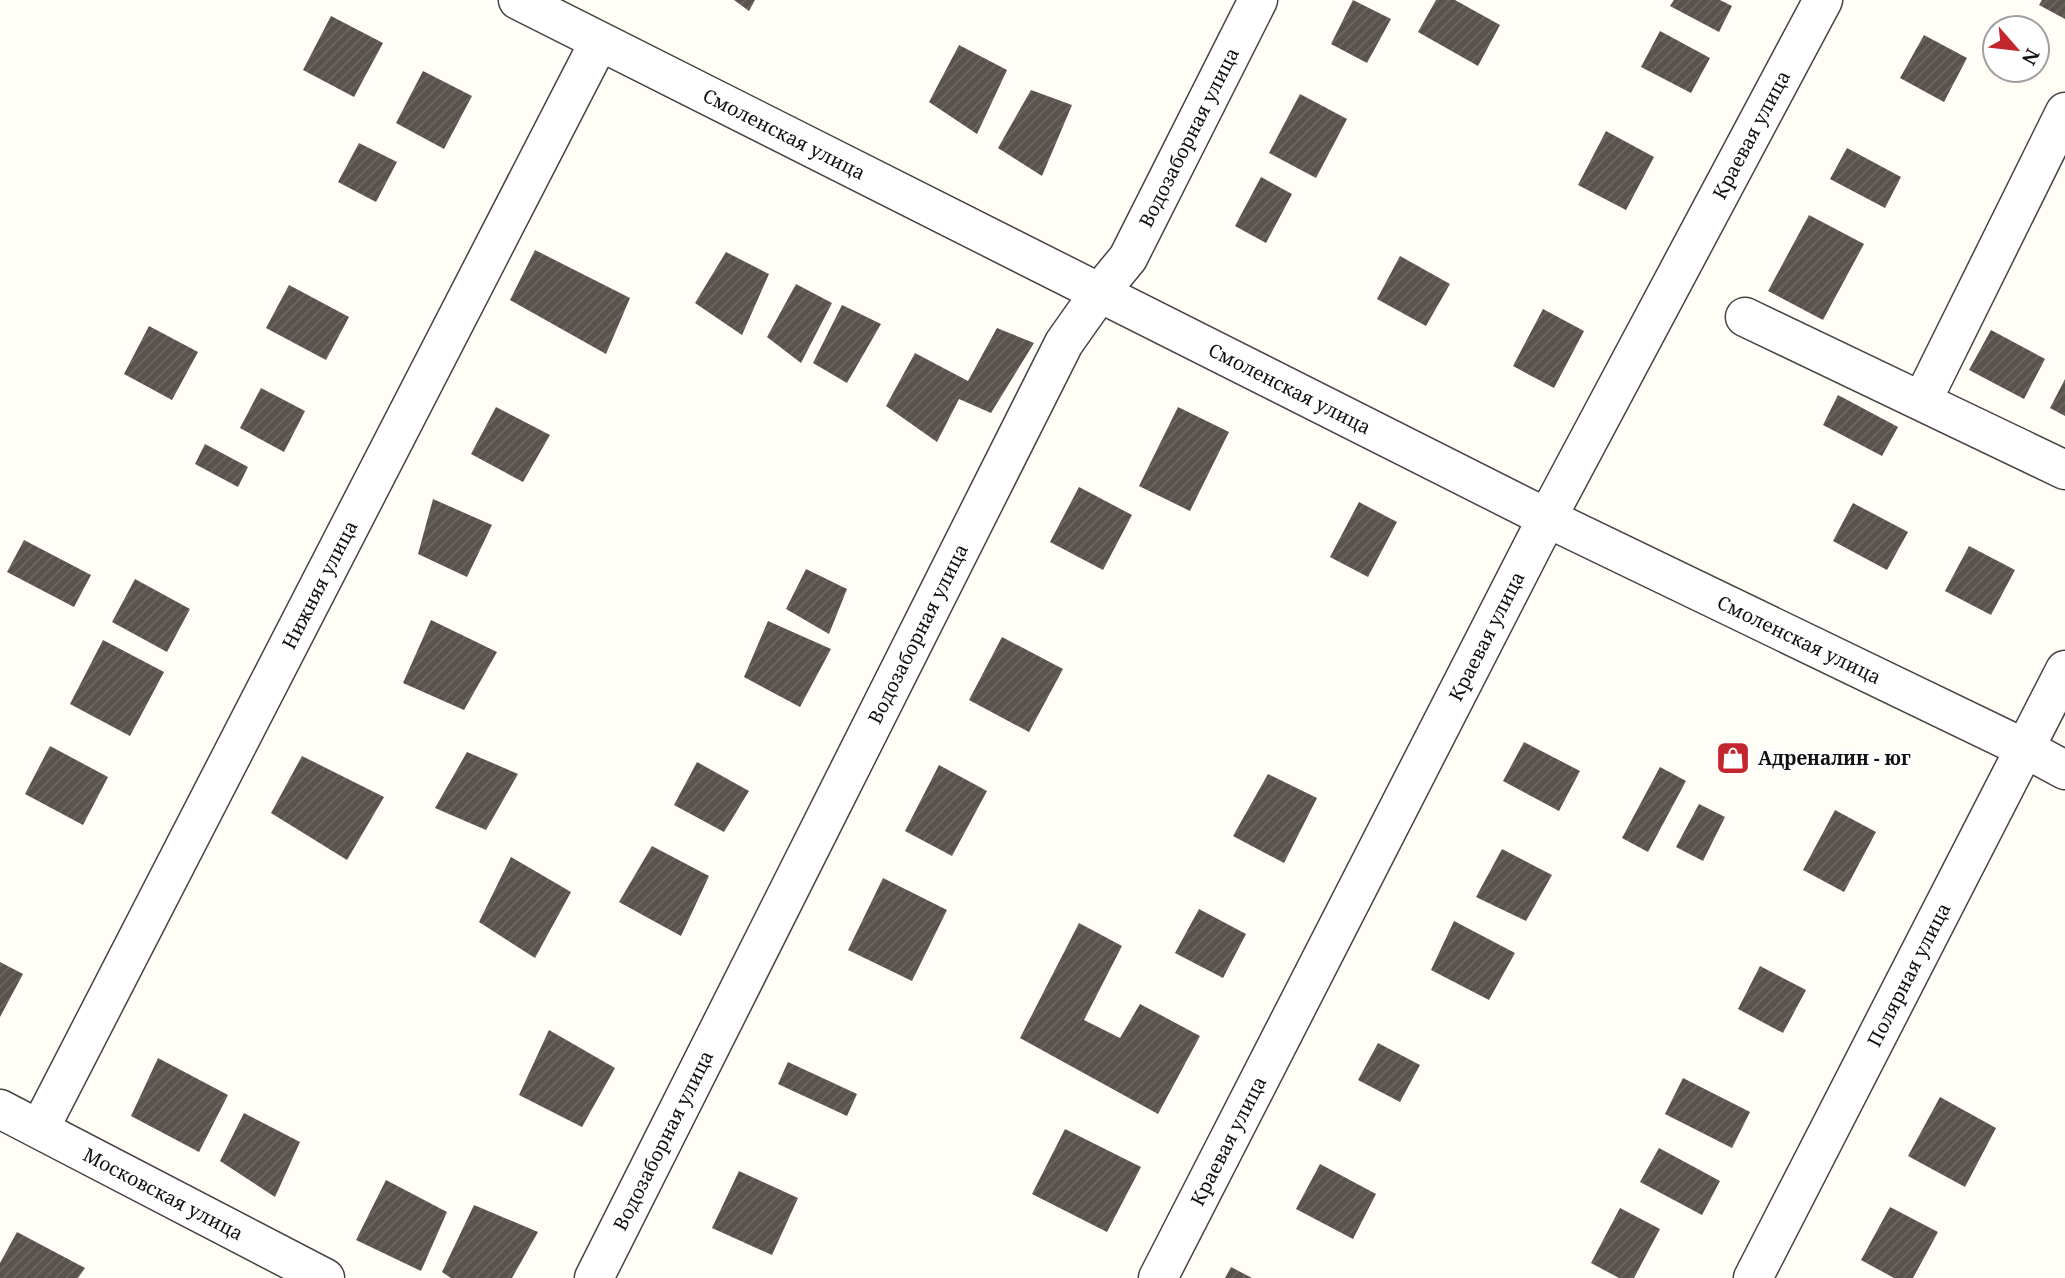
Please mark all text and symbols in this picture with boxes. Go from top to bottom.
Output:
north arrow [1981,14,2051,84]
street label: Водозаборная улица [1133,43,1245,232]
text: N [2016,44,2046,70]
street label: Краевая улица [1706,66,1796,204]
street label: Смоленская улица [698,82,870,186]
street label: Смоленская улица [1204,337,1375,440]
street label: Нижняя улица [276,516,364,654]
street label: Водозаборная улица [862,539,974,728]
street label: Краевая улица [1442,567,1531,705]
street label: Смоленская улица [1713,589,1885,690]
shop icon: Адреналин - юг [1714,739,1752,777]
place label: Адреналин - юг [1758,745,1911,771]
street label: Полярная улица [1861,898,1956,1051]
street label: Водозаборная улица [607,1046,719,1235]
street label: Краевая улица [1184,1072,1272,1210]
street label: Московская улица [79,1141,248,1246]

